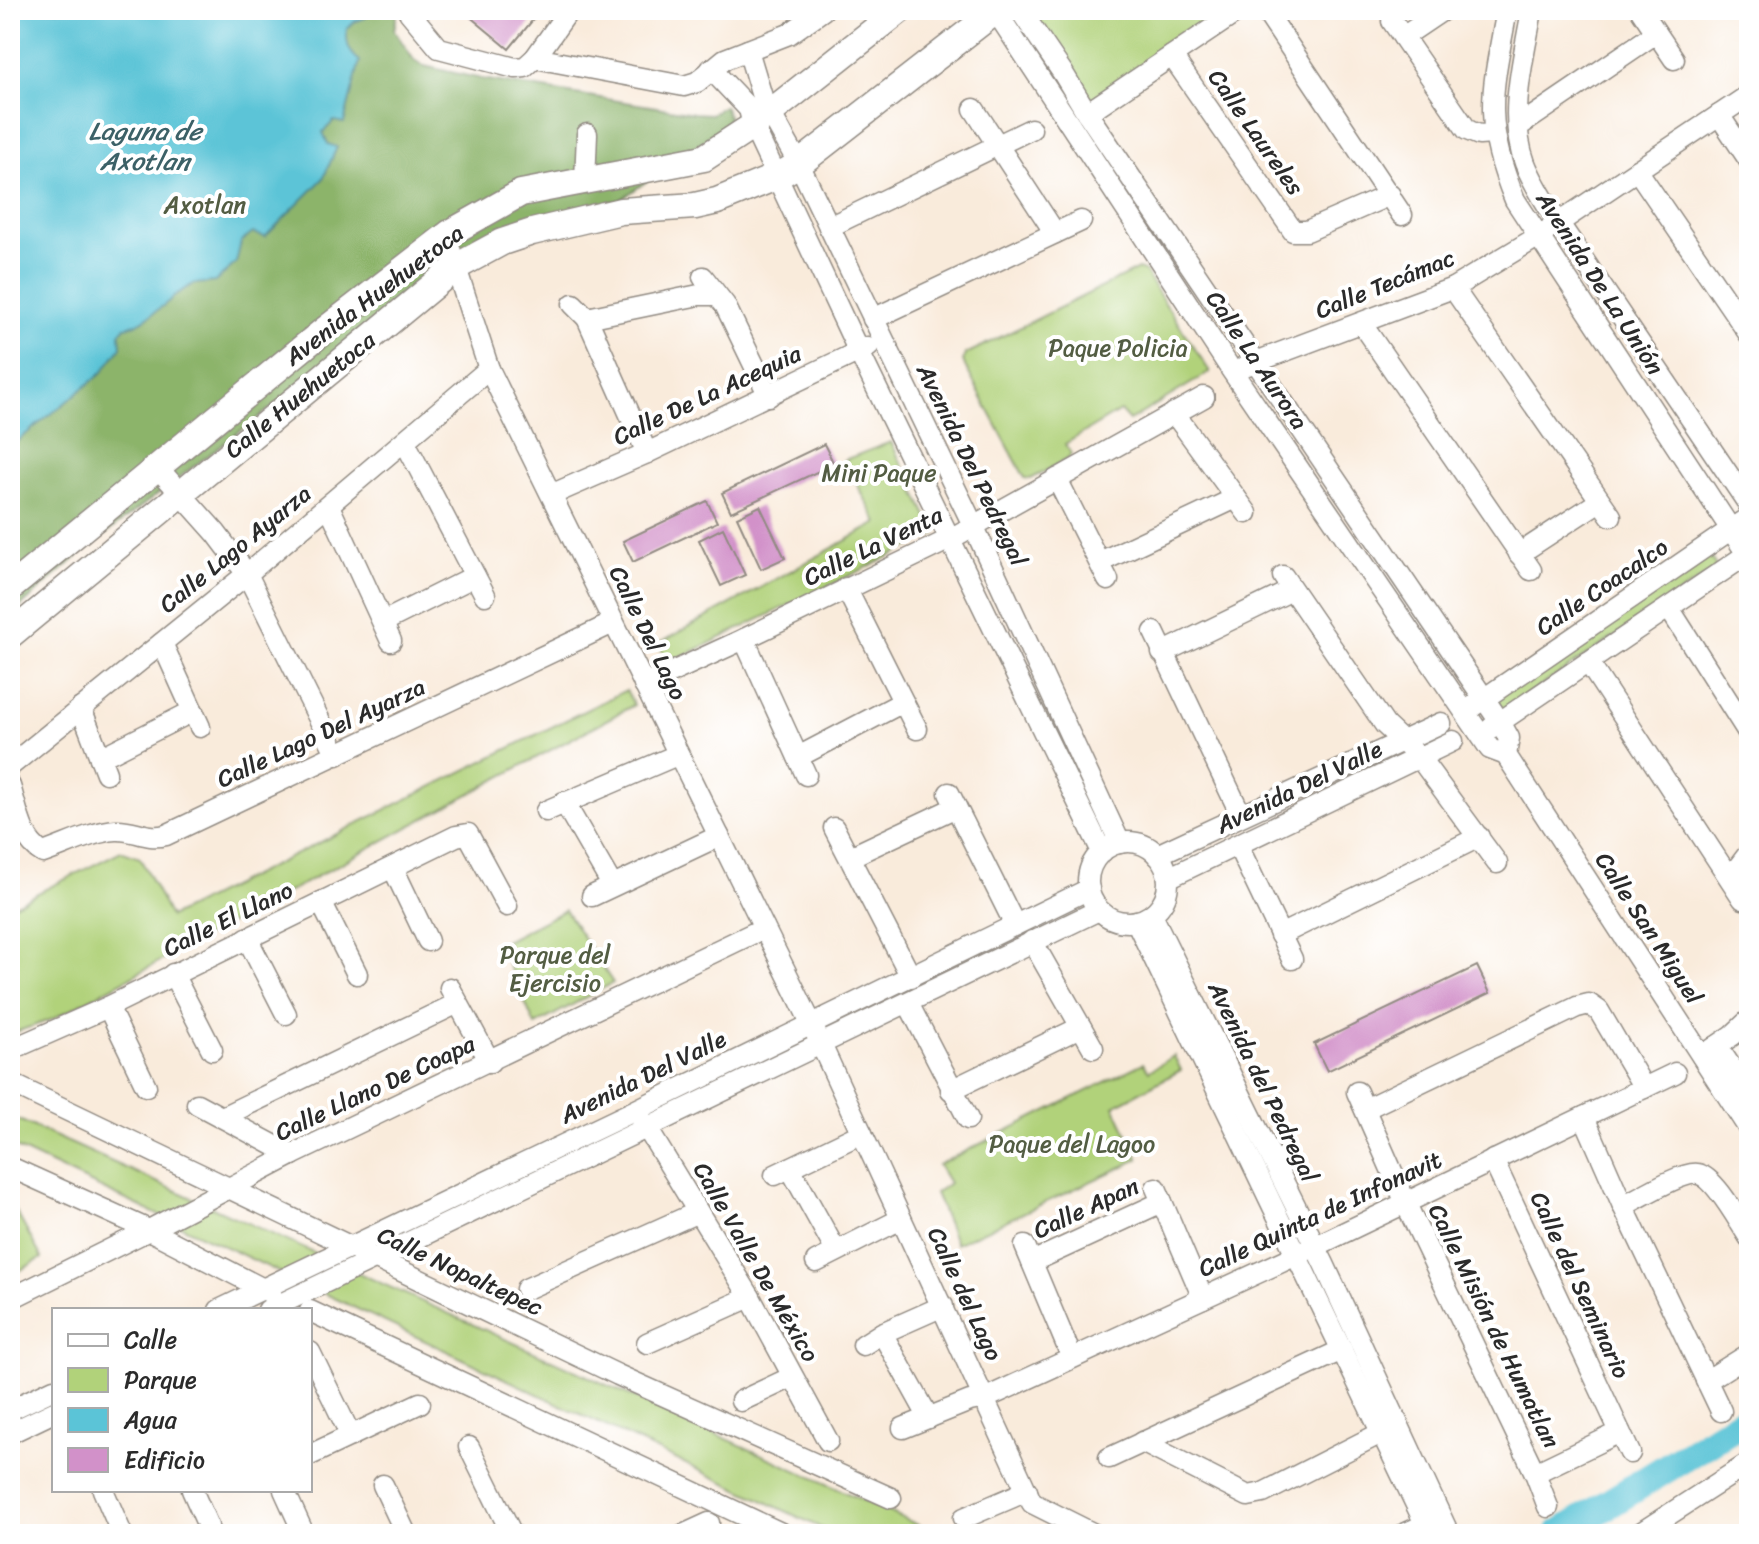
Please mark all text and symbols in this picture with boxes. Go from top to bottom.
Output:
street label: Calle Laureles [1197,60,1315,204]
water label: Laguna de Axotlan [88,108,204,184]
street label: Avenida De La Unión [1524,182,1676,384]
park label: Axotlan [163,184,246,226]
street label: Avenida Huehuetoca [274,213,473,377]
street label: Calle Tecámac [1309,237,1461,331]
street label: Calle La Aurora [1195,281,1319,439]
street label: Calle Huehuetoca [215,320,386,470]
park label: Paque Policia [1048,327,1188,369]
street label: Calle De La Acequia [606,332,809,457]
street label: Avenida Del Pedregal [904,356,1040,575]
park label: Mini Paque [821,452,937,494]
street label: Calle Lago Ayarza [149,474,321,624]
street label: Calle La Venta [796,494,951,598]
street label: Calle Coacalco [1527,527,1677,647]
street label: Calle Del Lago [597,558,699,708]
street label: Calle Lago Del Ayarza [210,666,432,800]
street label: Avenida Del Valle [1208,728,1390,846]
street label: Calle San Miguel [1584,843,1715,1014]
street label: Calle El Llano [156,869,300,969]
park label: Parque del Ejercisio [500,934,611,1004]
street label: Avenida del Pedregal [1196,973,1331,1191]
street label: Avenida Del Valle [552,1018,734,1136]
street label: Calle Llano De Coapa [268,1023,483,1153]
park label: Paque del Lagoo [989,1123,1155,1165]
street label: Calle Quinta de Infonavit [1191,1139,1449,1289]
street label: Calle Valle De México [681,1154,831,1370]
street label: Calle Apan [1026,1165,1146,1251]
street label: Calle del Seminario [1518,1184,1642,1386]
street label: Calle Misión de Humatlan [1416,1196,1572,1456]
street label: Calle Nopaltepec [370,1214,550,1328]
street label: Calle del Lago [916,1220,1014,1368]
legend [52,1308,312,1492]
text: Calle [124,1319,177,1361]
text: Parque [124,1359,197,1401]
text: Agua [123,1399,178,1441]
text: Edificio [124,1439,205,1481]

